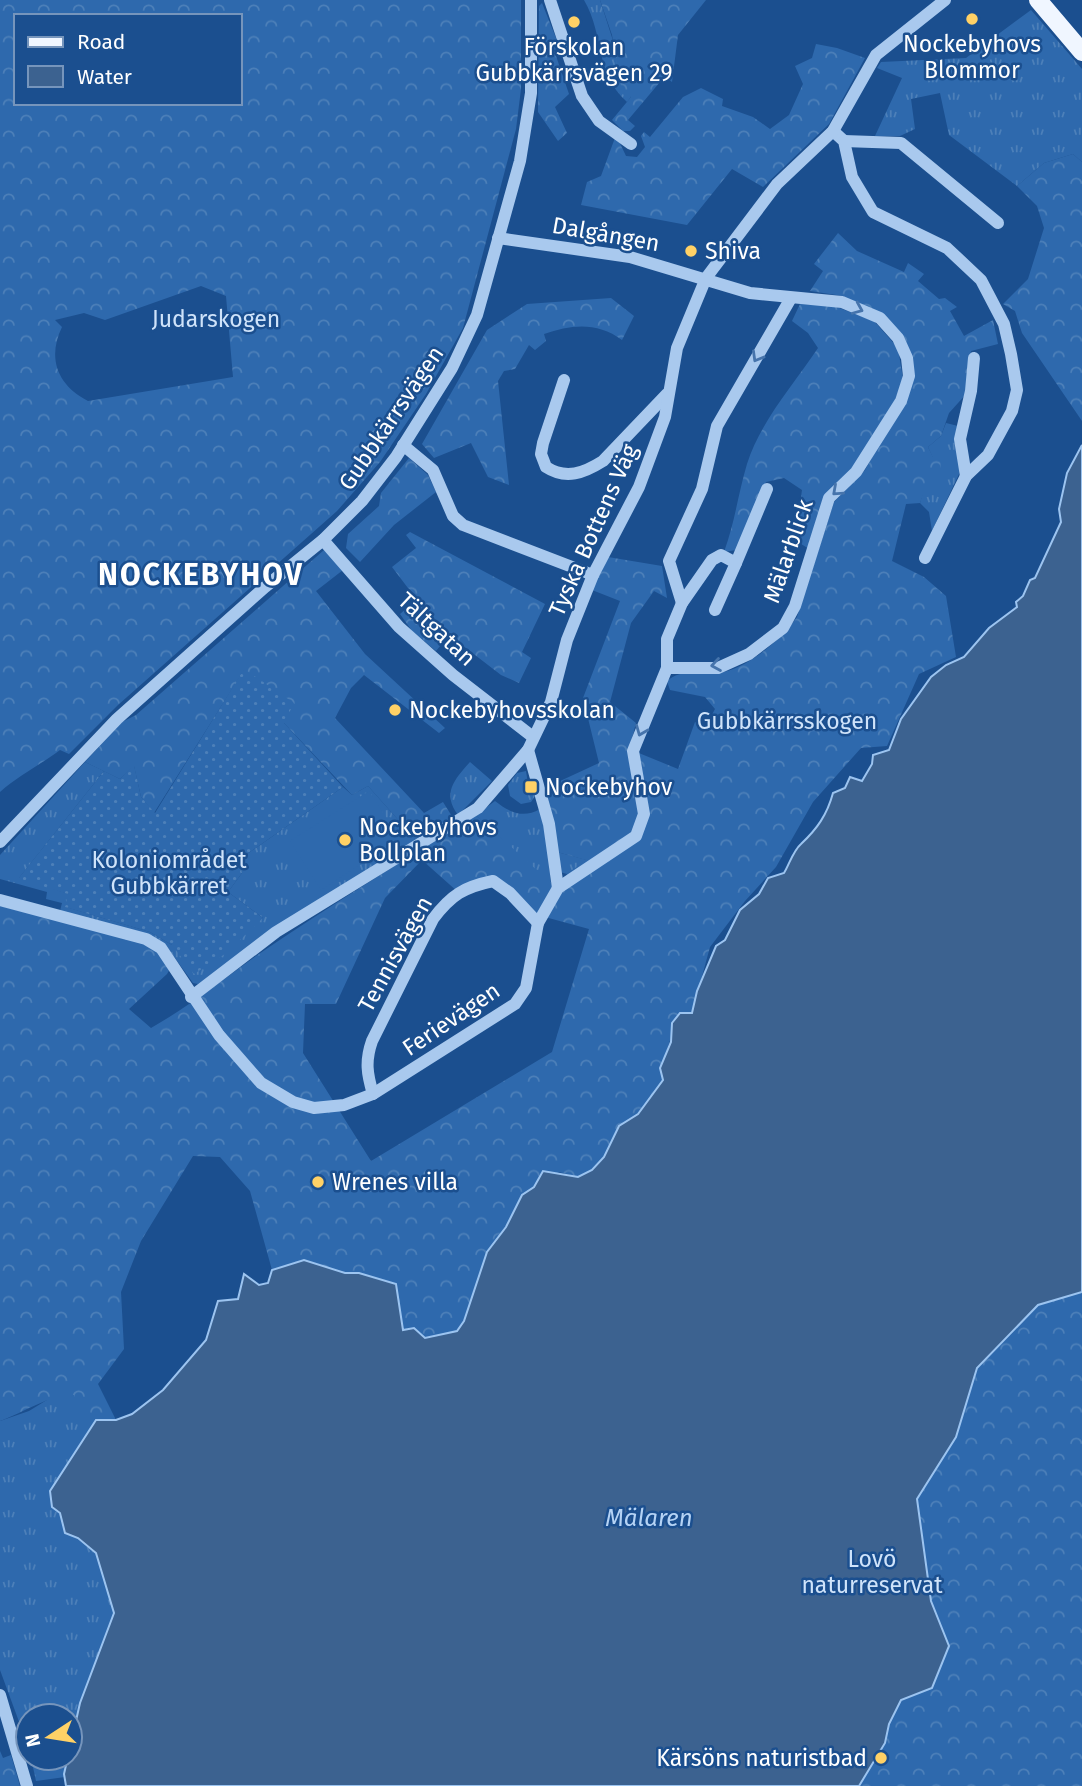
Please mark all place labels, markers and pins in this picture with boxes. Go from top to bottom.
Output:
marker: Nockebyhovs Blommor [964,11,980,27]
marker: Förskolan Gubbkärrsvägen 29 [566,14,582,30]
place label: Nockebyhovs Blommor [903,30,1041,84]
place label: Förskolan Gubbkärrsvägen 29 [475,33,673,87]
place label: Shiva [705,237,761,265]
marker: Shiva [683,243,699,259]
place label: Nockebyhovsskolan [409,696,615,724]
marker: Nockebyhovsskolan [387,702,403,718]
place label: Nockebyhov [545,773,673,801]
marker: Nockebyhov [523,779,539,795]
place label: Nockebyhovs Bollplan [359,813,497,867]
marker: Nockebyhovs Bollplan [337,832,353,848]
place label: Wrenes villa [332,1168,458,1196]
marker: Wrenes villa [310,1174,326,1190]
place label: Kärsöns naturistbad [656,1744,867,1772]
marker: Kärsöns naturistbad [873,1750,889,1766]

